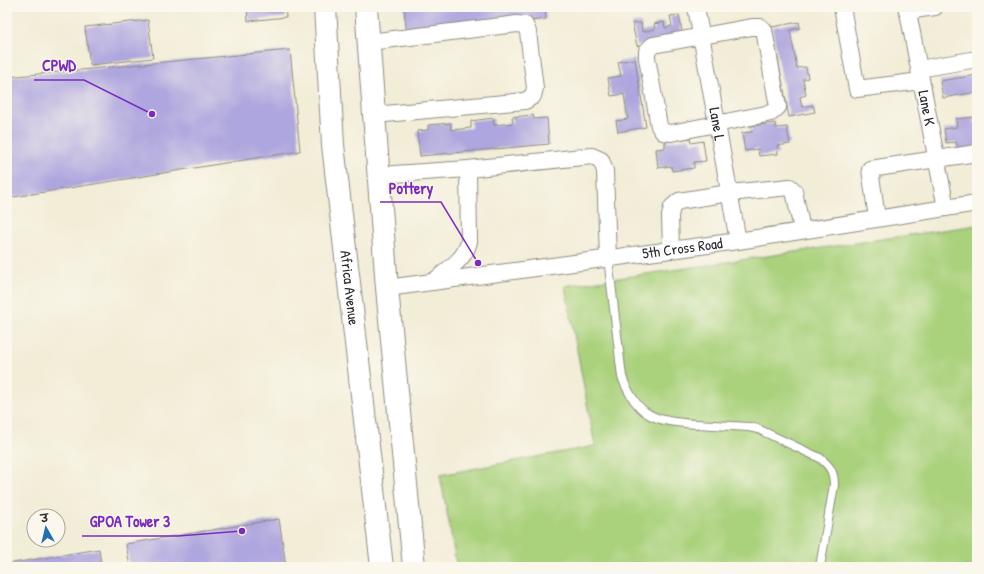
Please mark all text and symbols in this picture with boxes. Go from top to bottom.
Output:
callout: CPWD [34,52,84,80]
text: CPWD [42,54,76,76]
street label: Lane K [913,89,941,128]
street label: Lane L [704,106,731,143]
callout: Pottery [380,174,441,202]
text: Pottery [389,177,433,200]
street label: 5th Cross Road [641,232,724,264]
street label: Africa Avenue [335,249,365,326]
north arrow [26,508,66,548]
callout: GPOA Tower 3 [82,508,178,536]
text: उ [39,510,51,526]
text: GPOA Tower 3 [90,510,170,532]

